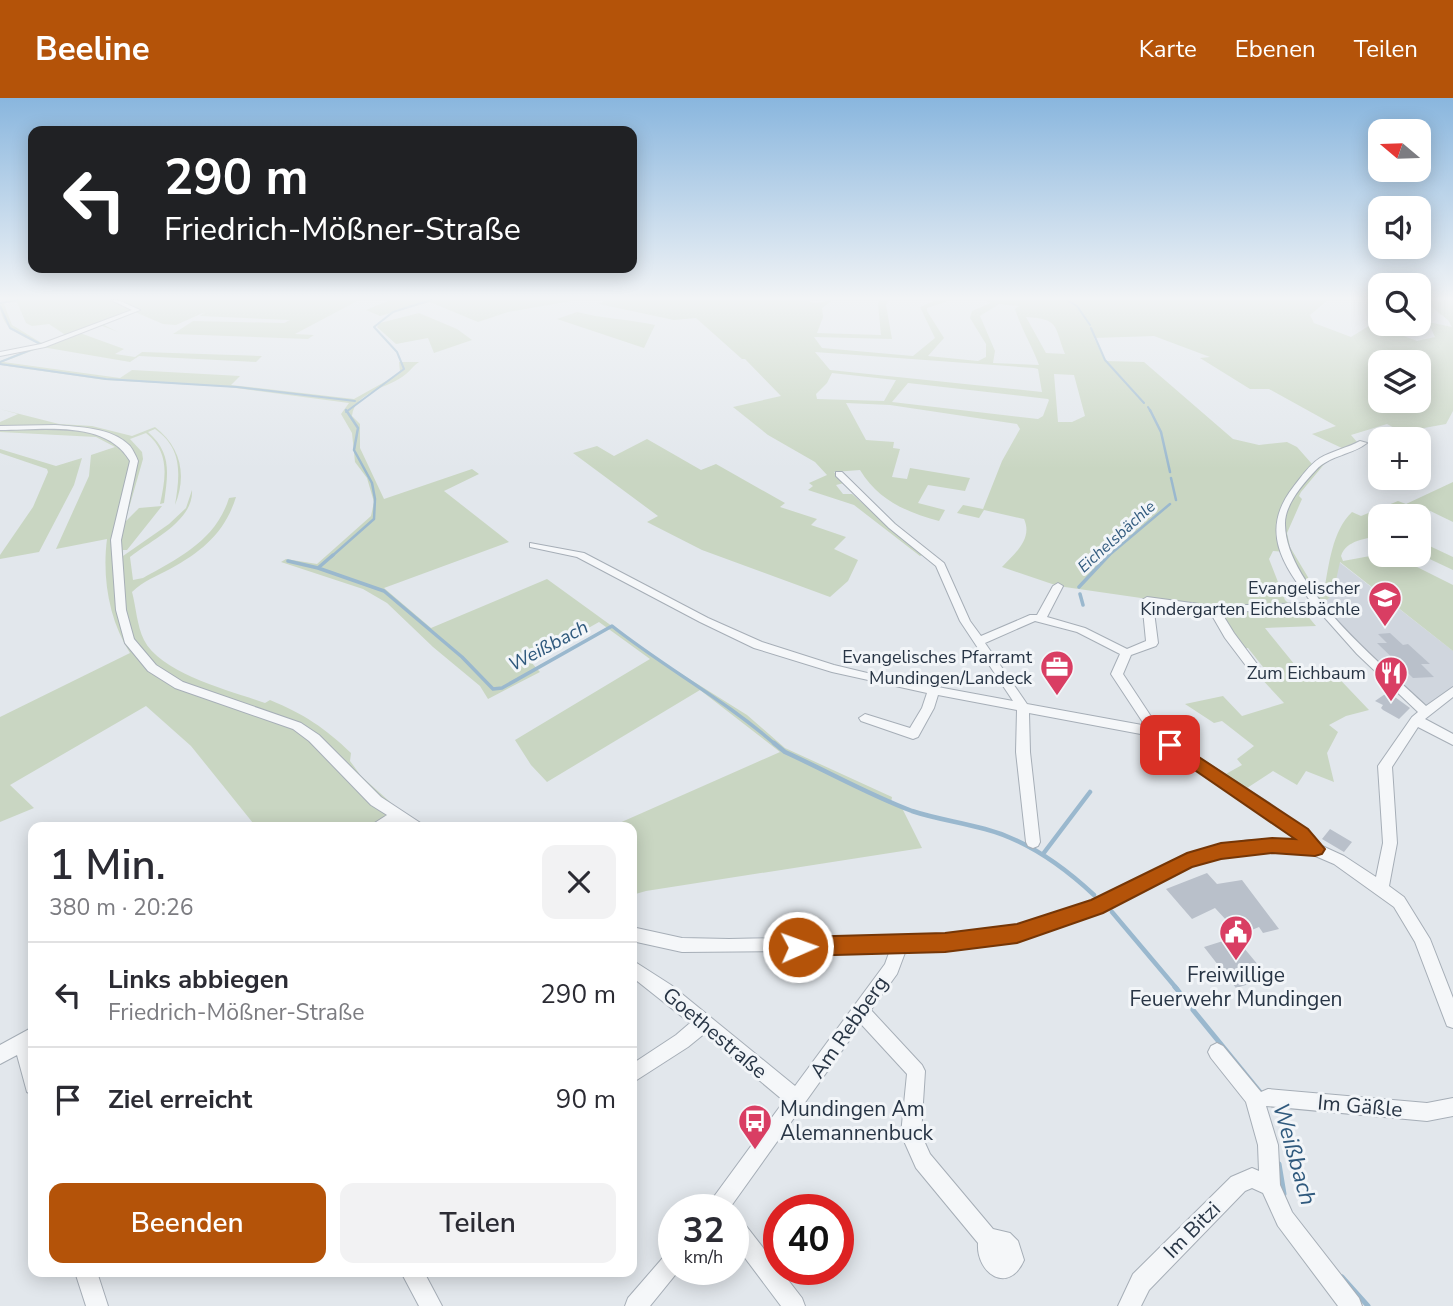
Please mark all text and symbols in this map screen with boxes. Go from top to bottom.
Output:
text: Beeline [35,27,150,72]
text: Karte [1139,33,1197,65]
text: Ebenen [1235,33,1316,65]
text: Teilen [1354,33,1418,65]
north arrow [1368,119,1432,182]
map controls [1368,119,1431,567]
text: 290 m [164,144,308,211]
icon: left [49,154,140,245]
button: sound [1368,196,1431,259]
text: Friedrich-Mößner-Straße [164,208,521,251]
button: search [1368,273,1431,336]
button: layers [1368,350,1431,413]
button: + [1368,427,1431,490]
water label: Eichelsbächle [1073,495,1161,578]
button: − [1368,504,1431,567]
place label: Evangelischer Kindergarten Eichelsbächle [1140,576,1361,621]
school or university icon: Evangelischer Kindergarten Eichelsbächle [1366,579,1404,628]
water label: Weißbach [504,614,593,678]
place label: Evangelisches Pfarramt Mundingen/Landeck [842,645,1033,690]
office icon: Evangelisches Pfarramt Mundingen/Landeck [1038,648,1076,697]
restaurant icon: Zum Eichbaum [1372,654,1410,703]
place label: Zum Eichbaum [1247,661,1366,685]
pin [1140,715,1200,775]
icon: arrive [1151,726,1189,764]
text: 1 Min. [49,837,166,894]
button: close [542,845,616,919]
text: 380 m · 20:26 [49,892,194,923]
position arrow [761,910,835,984]
public building icon: Freiwillige Feuerwehr Mundingen [1217,913,1255,962]
place label: Freiwillige Feuerwehr Mundingen [1129,961,1343,1013]
text: Links abbiegen [108,962,289,997]
street label: Am Rebberg [803,970,895,1084]
icon: left [49,976,87,1014]
text: 290 m [540,977,616,1012]
street label: Goethestraße [657,981,773,1085]
text: Friedrich-Mößner-Straße [108,997,364,1028]
icon: arrive [49,1081,87,1119]
text: Ziel erreicht [108,1082,252,1117]
text: 90 m [556,1082,616,1117]
street label: Im Gäßle [1316,1088,1404,1124]
place label: Mundingen Am Alemannenbuck [780,1095,933,1147]
water label: Weißbach [1265,1099,1324,1209]
bus stop icon: Mundingen Am Alemannenbuck [736,1102,774,1151]
button: Beenden [49,1183,326,1263]
button: Teilen [340,1183,616,1263]
speed limit sign: 40 [763,1194,854,1285]
street label: Im Bitzi [1157,1195,1227,1265]
text: 32 [682,1207,725,1254]
text: km/h [684,1245,723,1269]

